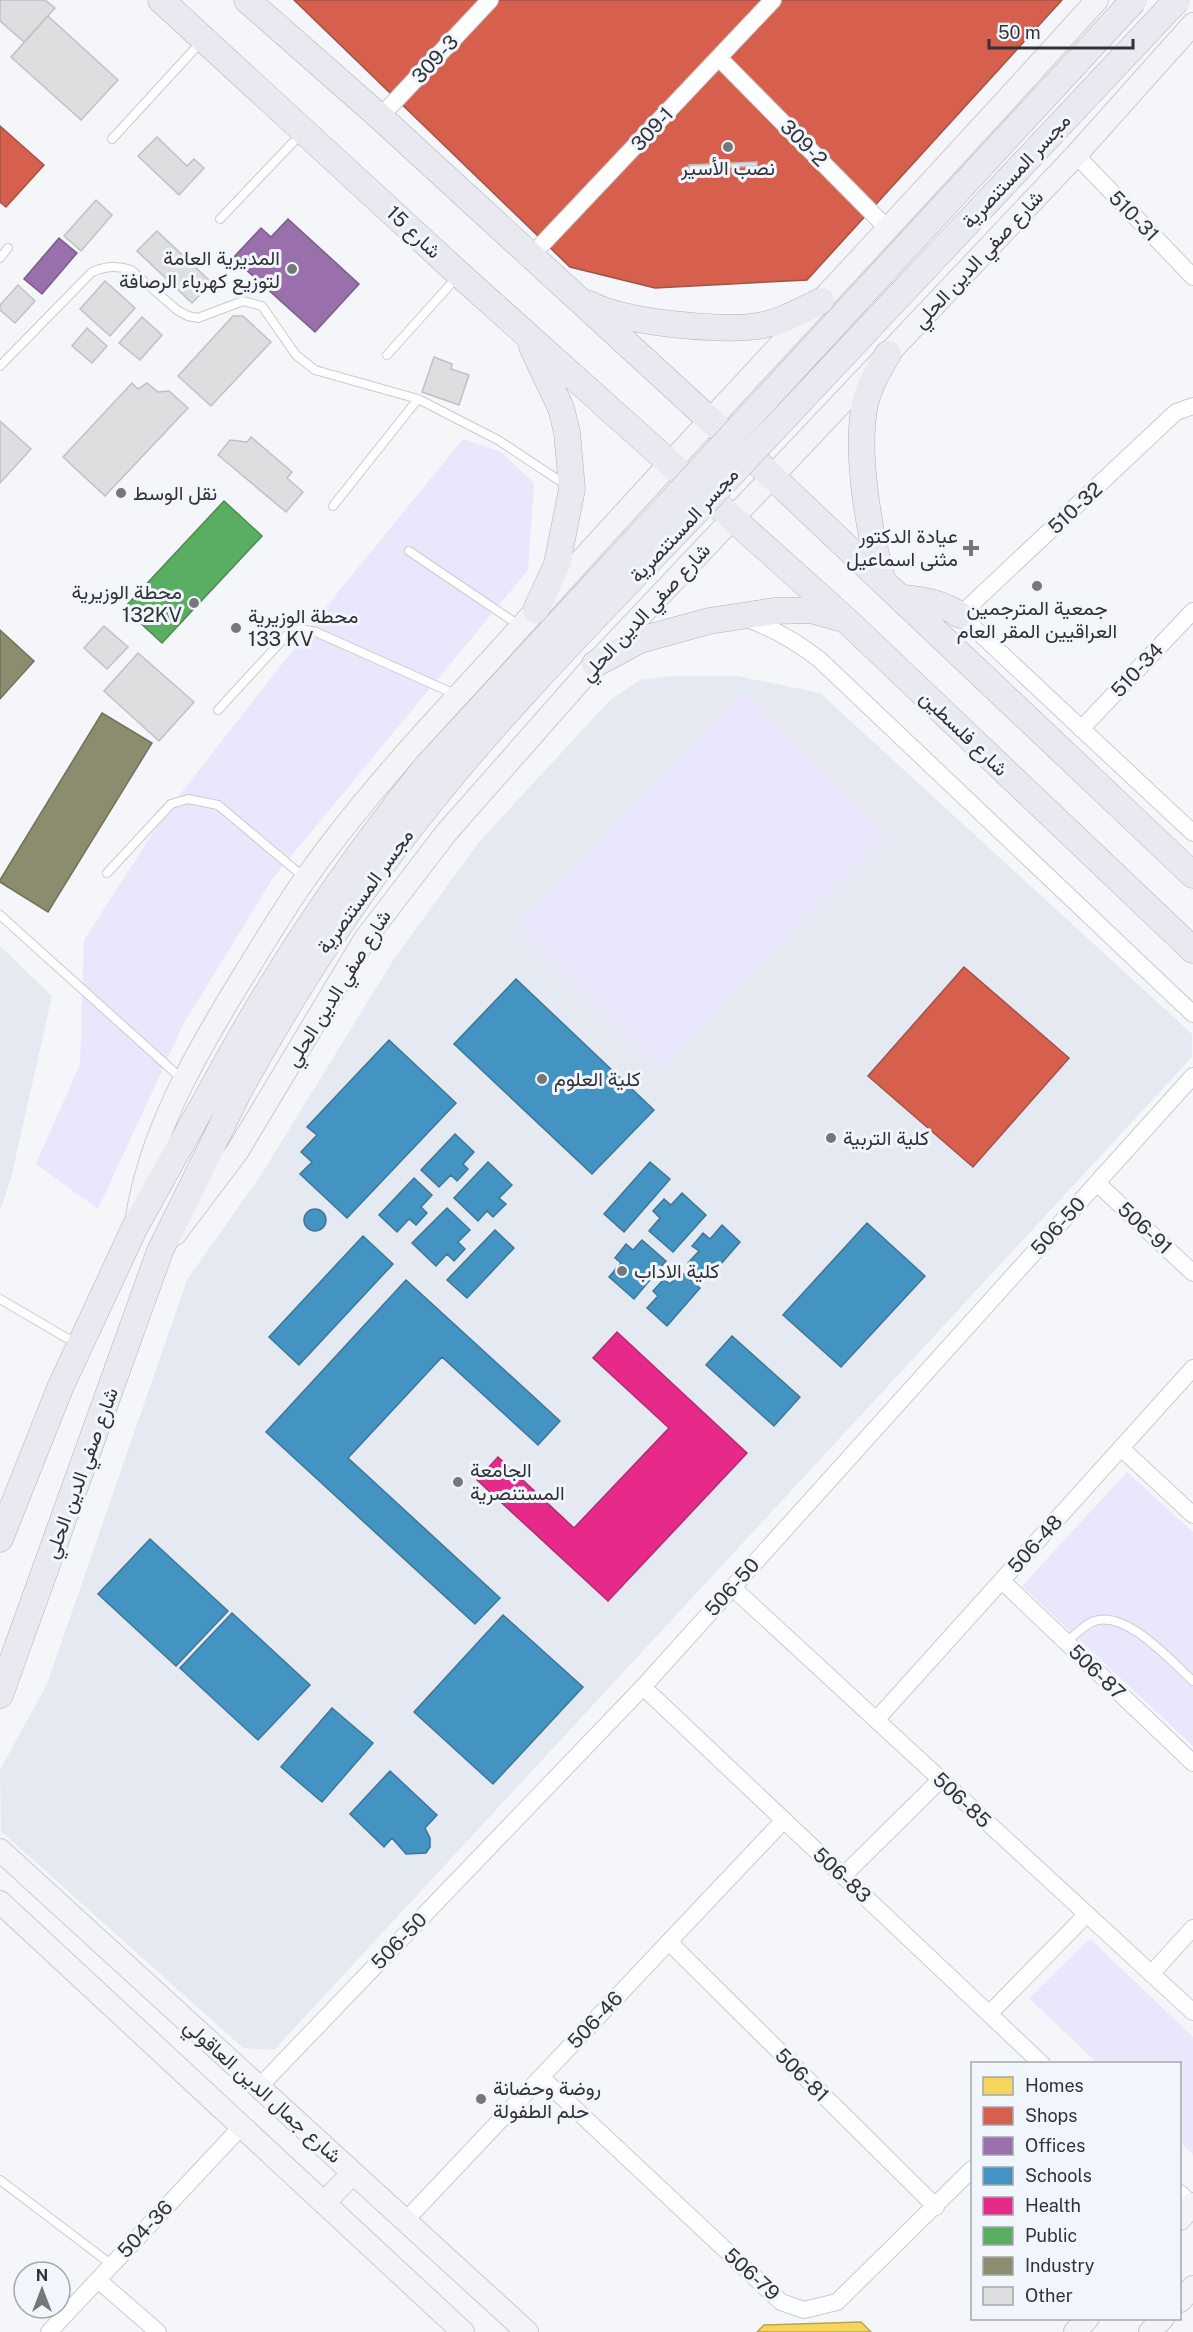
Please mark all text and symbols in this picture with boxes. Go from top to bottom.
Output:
scale bar [989,12,1133,50]
text: 50 m [998,22,1041,43]
street label: 309-3 [407,30,463,88]
street label: 309-1 [626,102,678,156]
street label: مجسر المستنصرية [957,109,1076,234]
street label: 309-2 [776,115,832,171]
marker: نصب الأسير [721,140,735,154]
place label: نصب الأسير [680,156,775,181]
street label: شارع صفي الدين الحلي [908,185,1052,336]
street label: 510-31 [1104,186,1164,246]
street label: شارع 15 [380,201,446,265]
place label: المديرية العامة لتوزيع كهرباء الرصافة [119,246,280,295]
marker: المديرية العامة لتوزيع كهرباء الرصافة [285,262,299,276]
street label: مجسر المستنصرية [625,463,744,588]
street label: 510-32 [1043,477,1107,539]
place label: نقل الوسط [133,481,217,506]
marker: نقل الوسط [114,486,128,500]
place label: عيادة الدكتور مثنى اسماعيل [846,524,958,571]
street label: شارع صفي الدين الحلي [575,538,719,689]
marker: عيادة الدكتور مثنى اسماعيل [962,539,980,557]
marker: جمعية المترجمين العراقيين المقر العام [1030,579,1044,593]
place label: محطة الوزيرية 132KV [72,580,182,627]
marker: محطة الوزيرية 132KV [187,596,201,610]
place label: جمعية المترجمين العراقيين المقر العام [957,596,1117,644]
place label: محطة الوزيرية 133 KV [248,604,358,651]
marker: محطة الوزيرية 133 KV [229,621,243,635]
street label: 510-34 [1106,638,1168,702]
street label: شارع فلسطين [914,685,1013,782]
street label: مجسر المستنصرية [312,824,419,959]
street label: شارع صفي الدين الحلي [280,905,400,1073]
place label: كلية العلوم [554,1067,641,1092]
marker: كلية العلوم [535,1072,549,1086]
place label: كلية التربية [843,1126,929,1151]
marker: كلية التربية [824,1131,838,1145]
street label: 506-50 [1026,1192,1090,1260]
street label: 506-91 [1113,1197,1177,1259]
place label: كلية الاداب [634,1259,720,1283]
marker: كلية الاداب [615,1264,629,1278]
street label: شارع صفي الدين الحلي [39,1384,128,1563]
place label: الجامعة المستنصرية [470,1458,565,1506]
marker: الجامعة المستنصرية [451,1475,465,1489]
street label: 506-48 [1003,1510,1067,1578]
street label: 506-50 [700,1553,764,1621]
street label: 506-87 [1064,1639,1130,1705]
street label: 506-85 [928,1767,996,1833]
street label: 506-83 [808,1842,876,1908]
street label: 506-50 [366,1907,432,1975]
street label: 506-46 [562,1986,628,2054]
street label: شارع جمال الدين العاقولي [176,2014,347,2172]
street label: 506-81 [770,2043,834,2107]
legend [971,2062,1181,2320]
text: Homes [1025,2075,1084,2096]
place label: روضة وحضانة حلم الطفولة [493,2076,601,2124]
marker: روضة وحضانة حلم الطفولة [474,2092,488,2106]
text: Shops [1025,2105,1077,2126]
text: Offices [1025,2135,1085,2156]
text: Schools [1025,2165,1092,2186]
street label: 504-36 [112,2195,178,2263]
text: Health [1025,2195,1081,2216]
text: Public [1025,2225,1077,2246]
street label: 506-79 [719,2243,785,2305]
text: Industry [1025,2255,1095,2276]
north arrow [12,2260,72,2320]
text: N [36,2266,48,2285]
text: Other [1025,2285,1073,2306]

